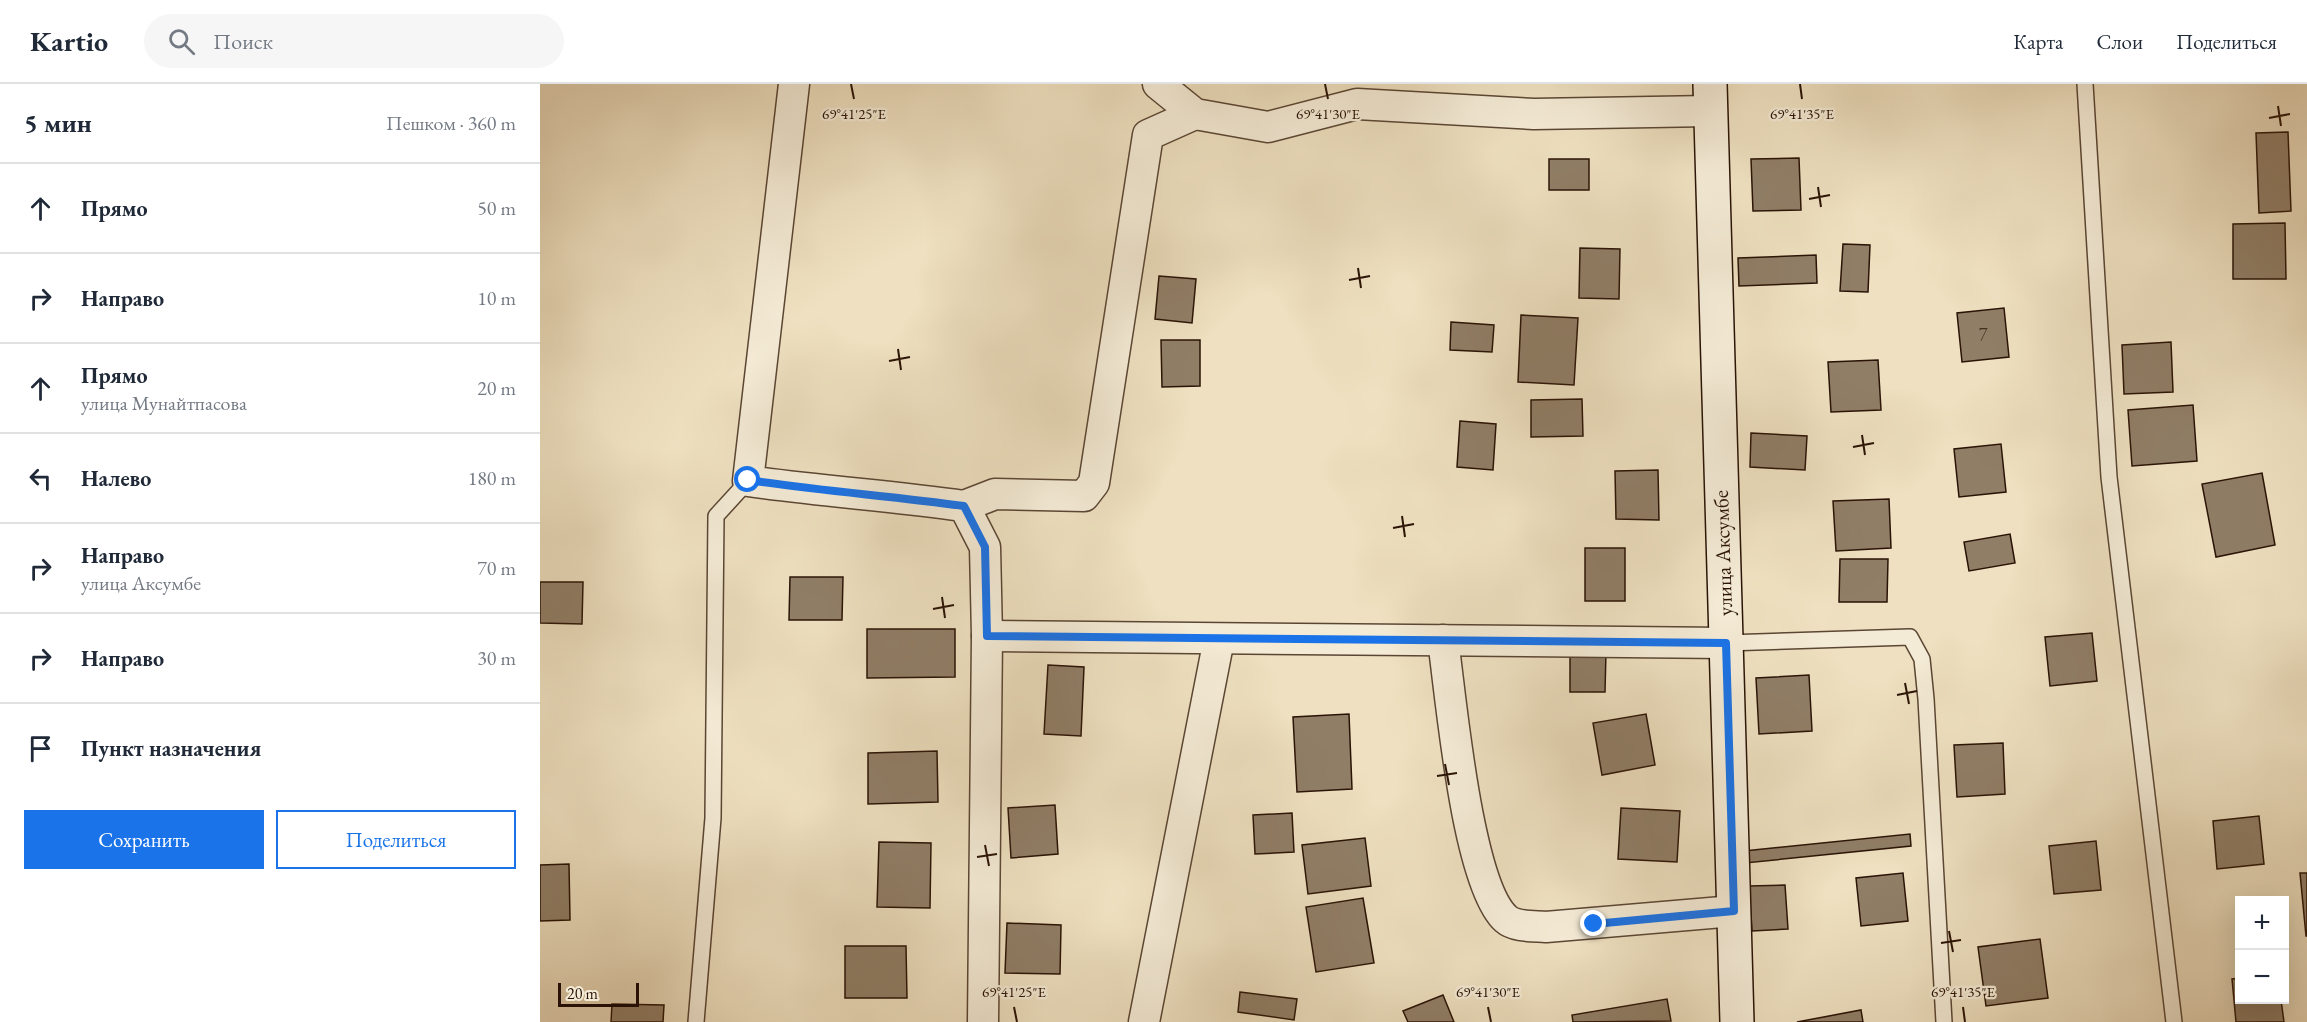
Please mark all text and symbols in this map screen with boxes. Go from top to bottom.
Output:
search box [144,14,564,68]
text: Kartio [30,23,108,59]
icon: search [165,25,198,58]
text: Поиск [213,27,273,56]
text: Карта [2013,28,2063,55]
text: Слои [2096,28,2143,55]
text: Поделиться [2176,28,2277,55]
text: 69°41'25"E [822,104,887,123]
text: 69°41'30"E [1296,104,1361,123]
text: 69°41'35"E [1770,104,1835,123]
text: 5 мин [24,106,92,140]
text: Пешком · 360 m [386,110,516,136]
icon: ahead [24,192,57,225]
text: Прямо [81,194,148,223]
text: 50 m [477,195,516,221]
icon: right [24,282,57,315]
text: Направо [81,284,164,313]
text: 10 m [477,285,516,311]
house number: 7 [1979,323,1988,346]
text: Прямо [81,361,148,390]
icon: ahead [24,372,57,405]
text: 20 m [477,375,516,401]
text: улица Мунайтпасова [81,390,247,416]
icon: left [24,462,57,495]
text: Налево [81,464,151,493]
text: 180 m [468,465,516,491]
route start [734,466,760,492]
street label: улица Аксумбе [1707,490,1738,616]
text: Направо [81,541,164,570]
icon: right [24,552,57,585]
text: 70 m [477,555,516,581]
text: улица Аксумбе [81,570,201,596]
icon: right [24,642,57,675]
text: Направо [81,644,164,673]
text: 30 m [477,645,516,671]
icon: arrive [24,732,57,765]
text: Пункт назначения [81,734,261,763]
button: Сохранить [24,810,264,869]
button: Поделиться [276,810,516,869]
map controls [2235,896,2289,1004]
button: + [2235,896,2289,950]
route end [1580,910,1606,936]
button: − [2235,950,2289,1004]
scale bar [558,980,639,1008]
text: 69°41'25"E [982,982,1047,1001]
text: 69°41'30"E [1456,982,1521,1001]
text: 69°41'35"E [1931,982,1996,1001]
text: 20 m [567,983,598,1004]

